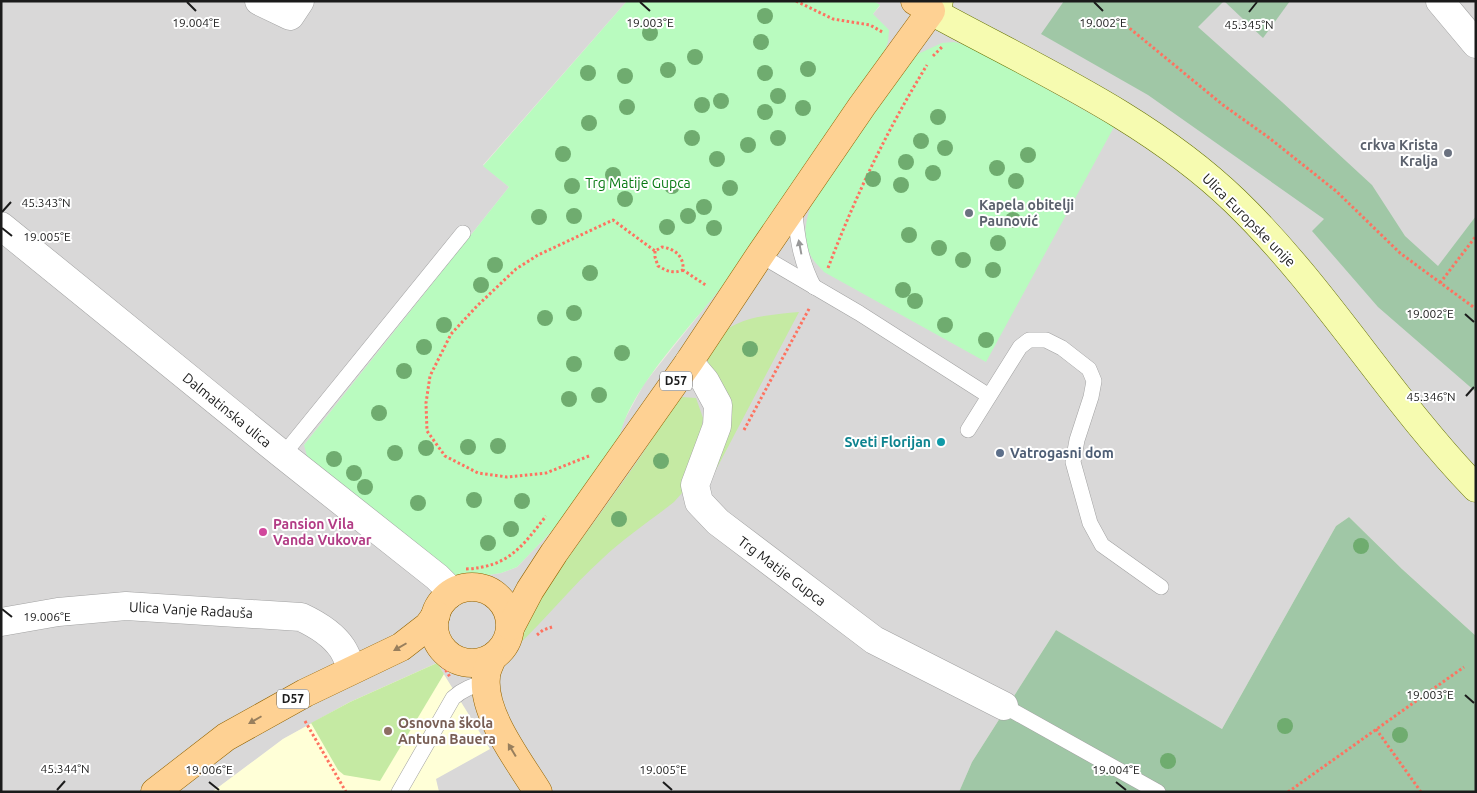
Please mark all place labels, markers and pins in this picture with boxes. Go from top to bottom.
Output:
place label: crkva Krista Kralja [1360,137,1438,169]
marker: crkva Krista Kralja [1442,147,1454,159]
place label: Kapela obitelji Paunović [979,197,1074,229]
marker: Kapela obitelji Paunović [963,207,975,219]
place label: Sveti Florijan [844,434,931,450]
marker: Sveti Florijan [935,436,947,448]
place label: Vatrogasni dom [1010,445,1114,461]
marker: Vatrogasni dom [994,447,1006,459]
place label: Pansion Vila Vanda Vukovar [273,516,372,548]
marker: Pansion Vila Vanda Vukovar [257,526,269,538]
place label: Osnovna škola Antuna Bauera [398,715,496,747]
marker: Osnovna škola Antuna Bauera [382,725,394,737]

